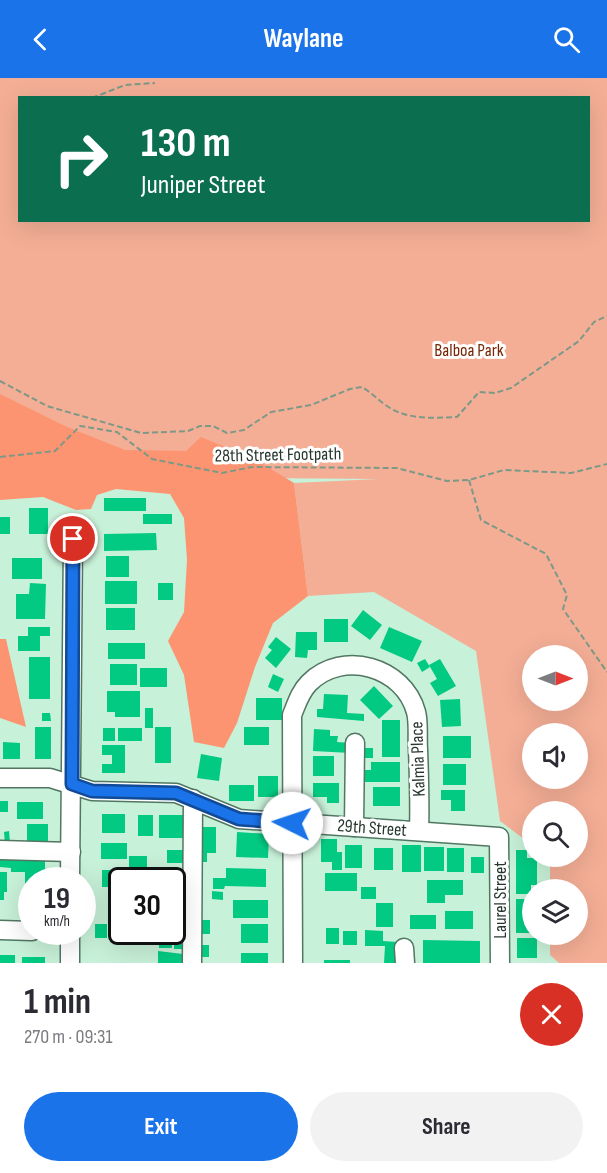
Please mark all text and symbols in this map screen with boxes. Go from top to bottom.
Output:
icon: back [24,23,57,56]
text: Waylane [263,23,344,55]
icon: search [550,23,583,56]
text: 130 m [141,118,231,169]
icon: right [42,120,120,198]
text: Juniper Street [141,169,265,201]
park label: Balboa Park [434,340,504,361]
street label: 28th Street Footpath [214,443,342,467]
pin [47,513,98,564]
icon: arrive [56,522,89,555]
north arrow [522,645,588,711]
map controls [522,645,588,945]
street label: Kalmia Place [406,721,430,797]
button: sound [522,723,588,789]
position arrow [260,791,324,855]
button: search [522,801,588,867]
street label: 29th Street [337,815,408,841]
street label: Laurel Street [490,861,511,939]
speed limit sign: 30 [108,867,186,945]
button: layers [522,879,588,945]
text: 19 [44,881,70,917]
text: km/h [44,912,70,931]
text: 1 min [24,981,91,1024]
button: close [520,983,583,1046]
text: 270 m · 09:31 [24,1025,112,1049]
button: Exit [24,1092,298,1161]
button: Share [310,1092,583,1161]

